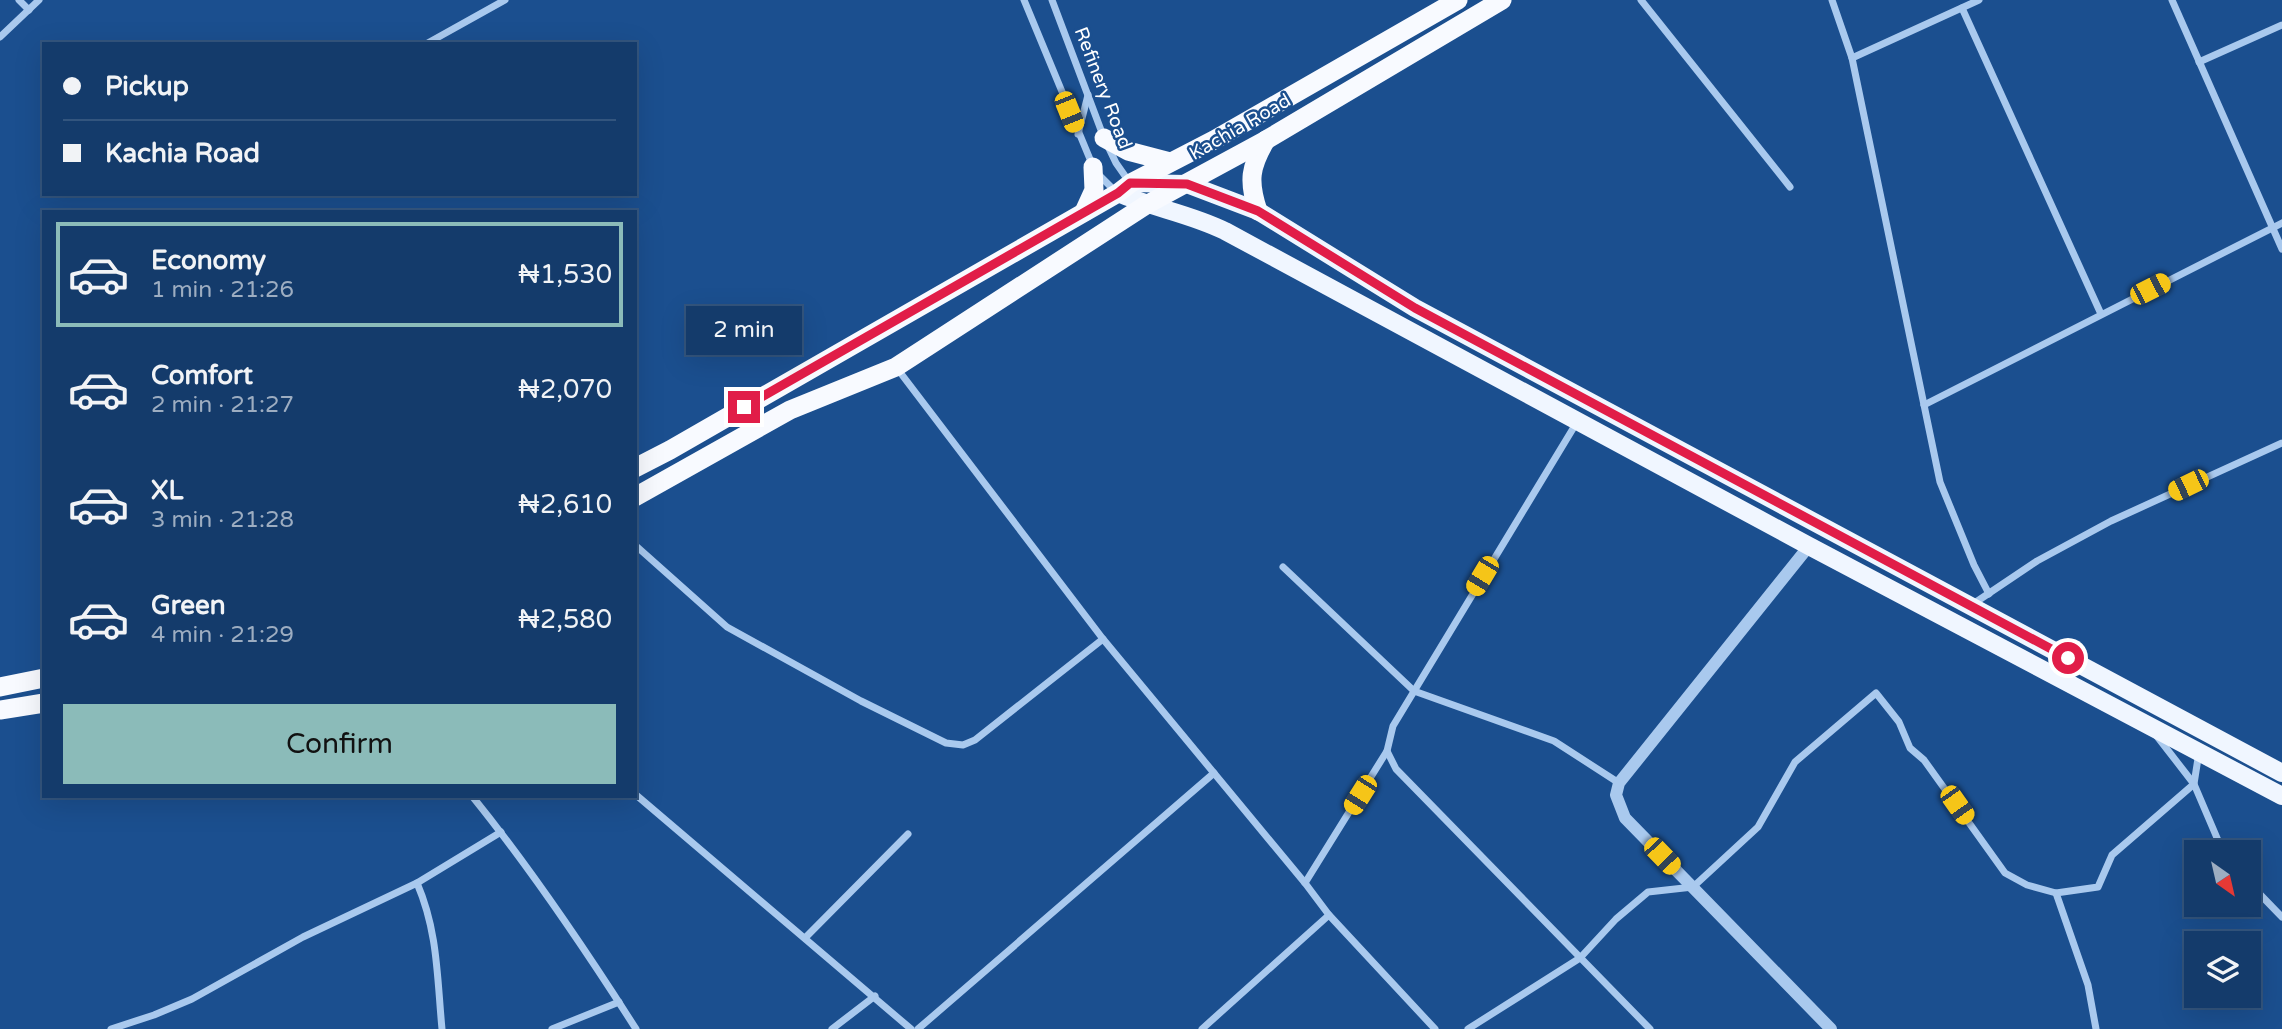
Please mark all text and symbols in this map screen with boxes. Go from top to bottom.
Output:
street label: Refinery Road [1070,24,1136,152]
text: Pickup [105,71,189,102]
car [1052,89,1087,135]
street label: Kachia Road [1185,89,1295,165]
text: Kachia Road [105,138,260,169]
icon: car [67,243,130,306]
text: Economy [151,245,266,276]
text: ₦1,530 [518,259,612,290]
car [2127,270,2174,308]
text: 1 min · 21:26 [151,276,294,304]
callout: 2 min [686,306,802,354]
text: 2 min [713,316,775,344]
icon: car [67,358,130,421]
text: Comfort [151,360,253,391]
text: ₦2,070 [518,374,612,405]
text: 2 min · 21:27 [151,391,294,419]
route end [728,391,760,423]
car [2165,466,2212,504]
icon: car [67,473,130,536]
text: XL [151,475,183,506]
text: ₦2,610 [518,489,612,520]
text: 3 min · 21:28 [151,506,294,534]
car [1463,553,1502,599]
icon: car [67,588,130,651]
text: Green [151,590,226,621]
text: ₦2,580 [518,604,612,635]
text: 4 min · 21:29 [151,621,294,649]
route start [2052,642,2084,674]
button: Confirm [63,704,616,784]
car [1340,772,1381,818]
car [1937,782,1978,828]
car [1640,834,1685,878]
north arrow [2184,840,2261,917]
map controls [2184,840,2261,1008]
button: layers [2184,931,2261,1008]

